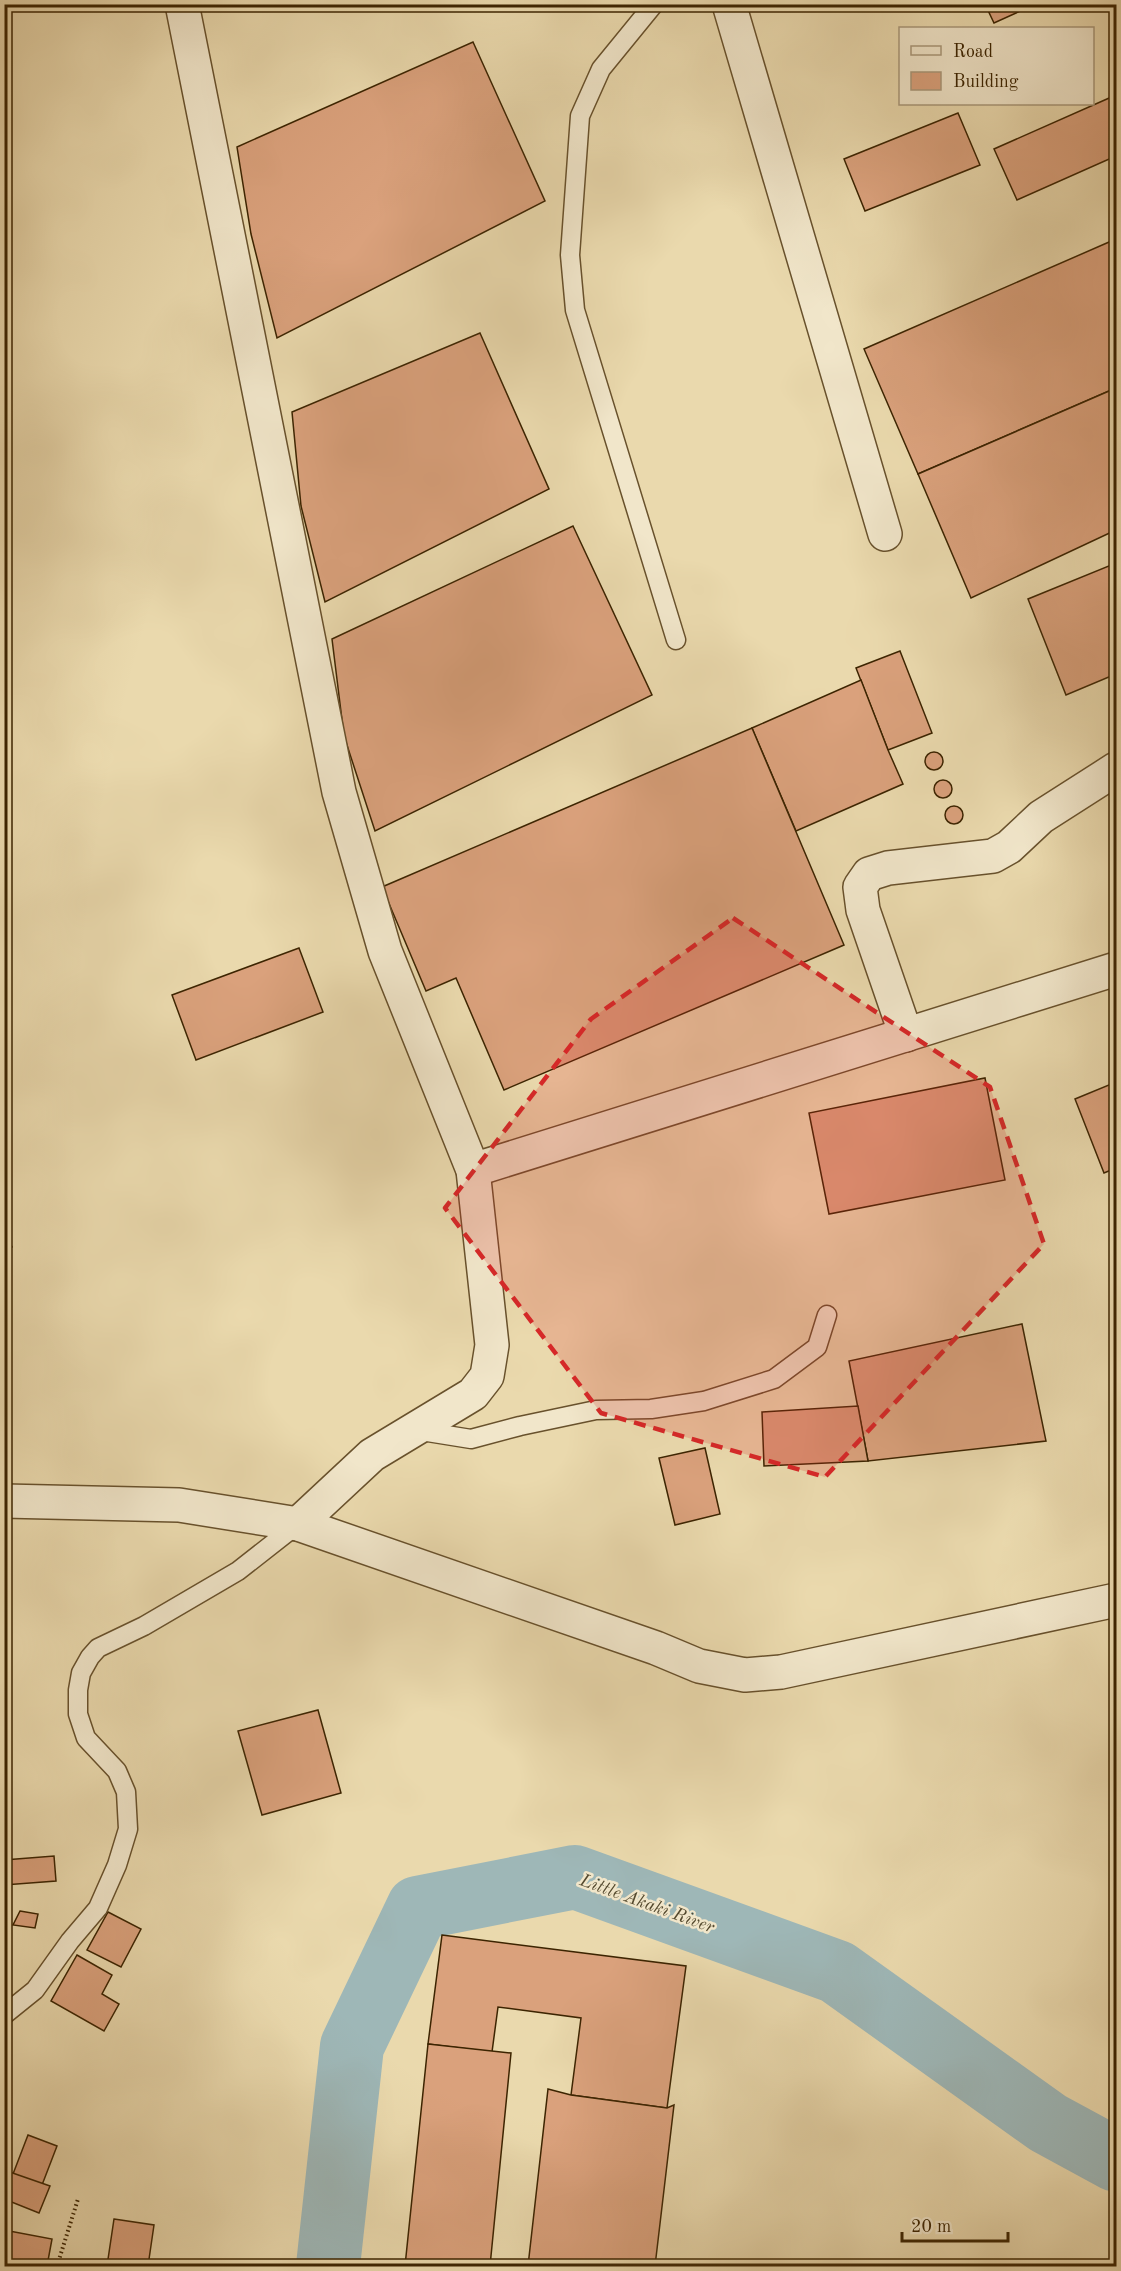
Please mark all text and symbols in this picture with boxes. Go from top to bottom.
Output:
legend [899,27,1094,105]
text: Road [953,43,993,61]
text: Building [953,73,1019,91]
water label: Little Akaki River [577,1871,718,1937]
scale bar [902,2205,1008,2243]
text: 20 m [911,2218,951,2236]

